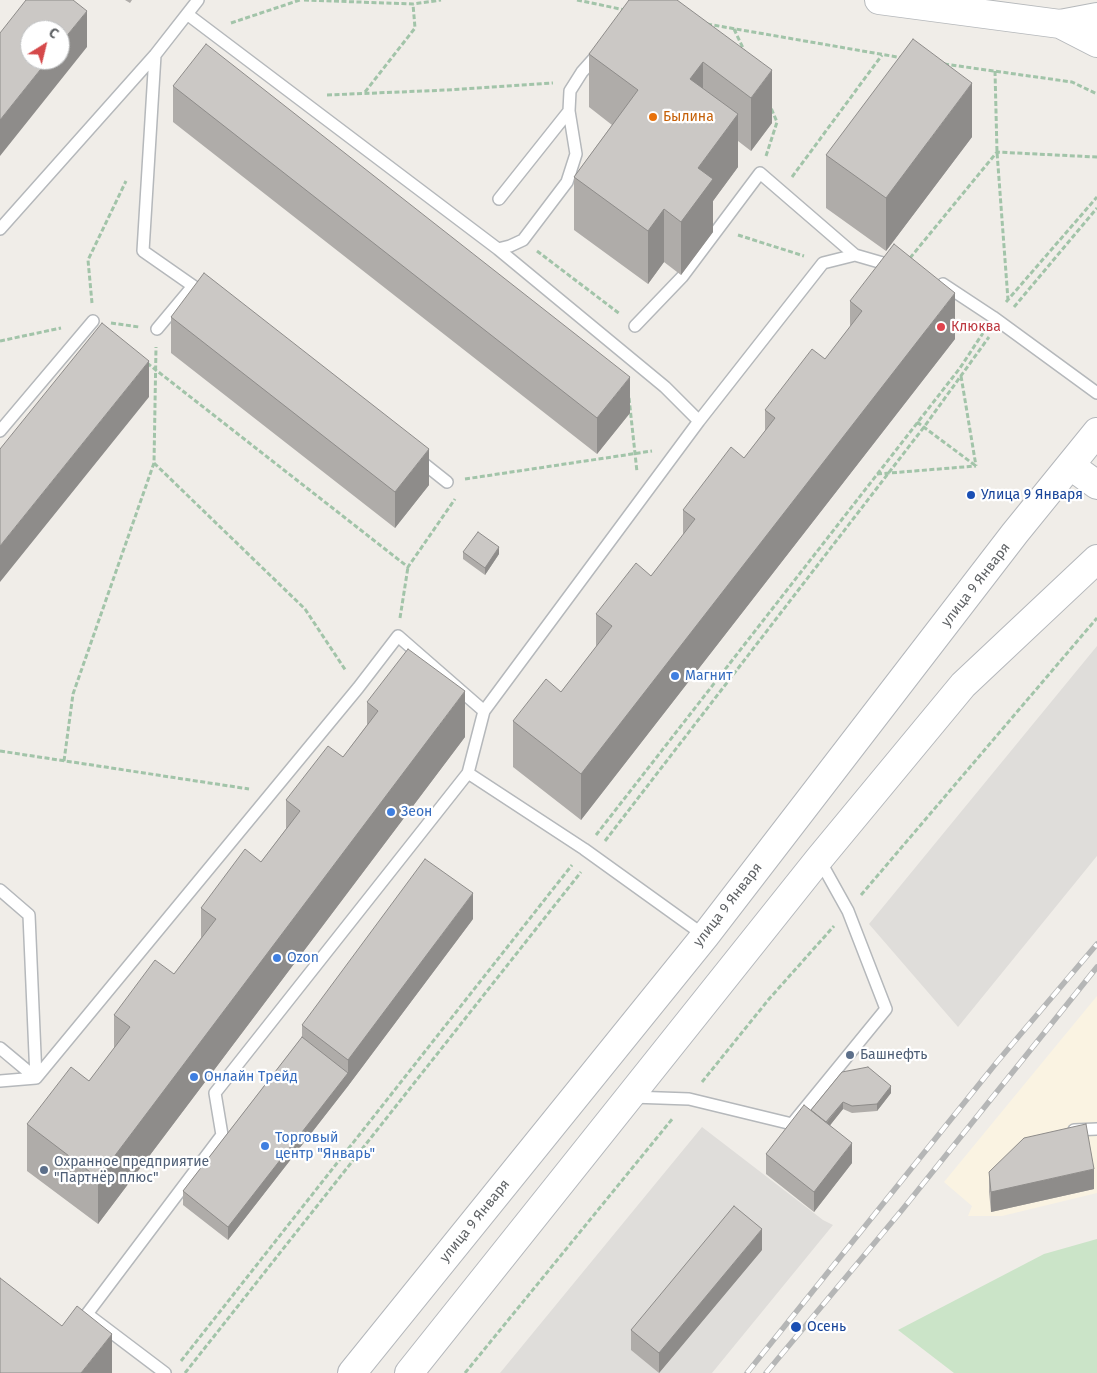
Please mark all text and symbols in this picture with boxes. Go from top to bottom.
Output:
north arrow [20,20,70,70]
text: С [45,24,62,43]
place label: Былина [663,109,714,125]
marker: Былина [647,111,659,123]
place label: Клюква [951,319,1001,335]
marker: Клюква [935,321,947,333]
place label: Улица 9 Января [981,487,1083,503]
marker: Улица 9 Января [965,489,977,501]
street label: улица 9 Января [938,540,1014,630]
place label: Магнит [685,668,733,684]
marker: Магнит [669,670,681,682]
place label: Зеон [401,804,432,820]
marker: Зеон [385,806,397,818]
street label: улица 9 Января [690,860,766,950]
place label: Ozon [287,950,319,966]
marker: Ozon [271,952,283,964]
place label: Башнефть [860,1047,927,1063]
marker: Башнефть [844,1049,856,1061]
place label: Онлайн Трейд [204,1069,297,1085]
marker: Онлайн Трейд [188,1071,200,1083]
place label: Торговый центр "Январь" [275,1130,375,1162]
marker: Торговый центр "Январь" [259,1140,271,1152]
place label: Охранное предприятие "Партнёр плюс" [54,1154,209,1186]
marker: Охранное предприятие "Партнёр плюс" [38,1164,50,1176]
street label: улица 9 Января [436,1176,514,1266]
place label: Осень [807,1319,846,1335]
marker: Осень [789,1320,803,1334]

